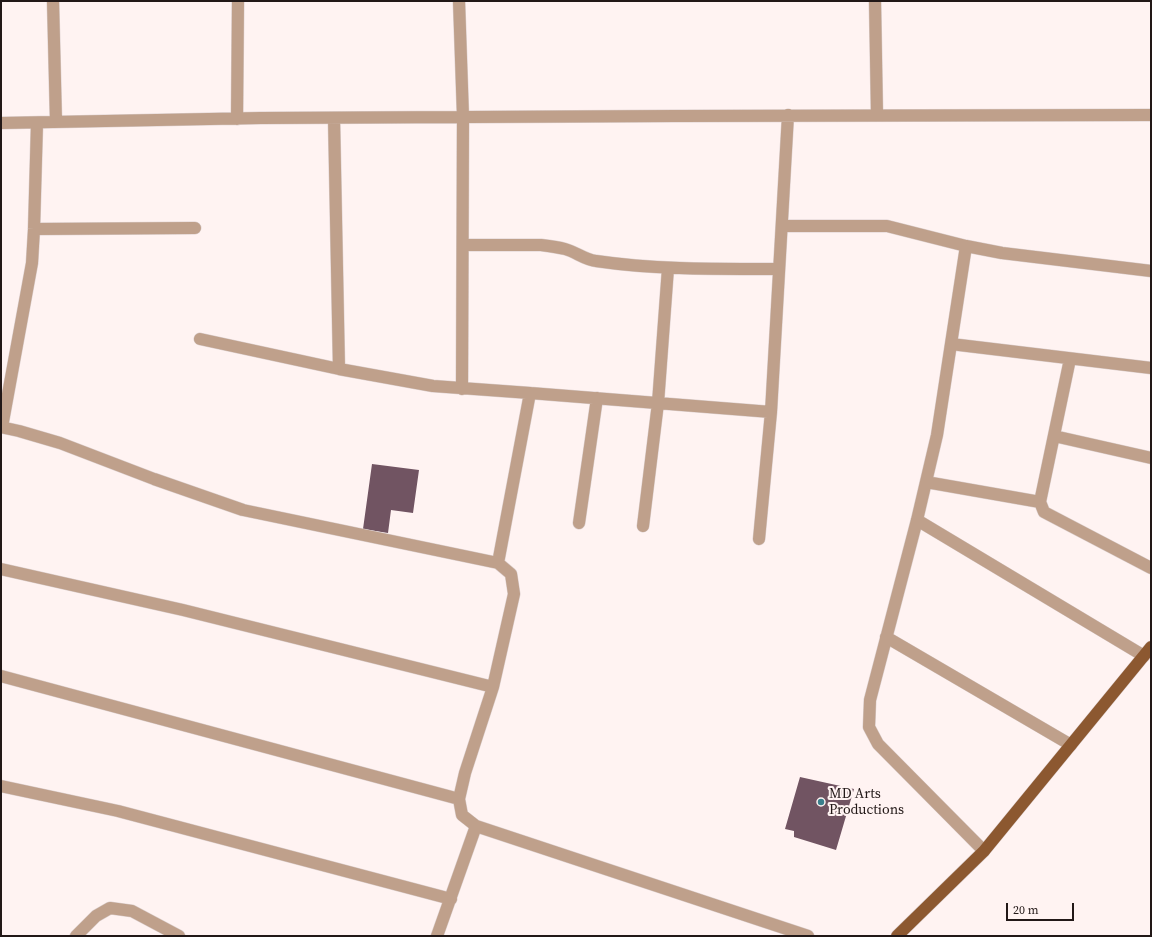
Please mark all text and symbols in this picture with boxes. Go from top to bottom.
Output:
place label: MD Arts Productions [829,786,904,818]
marker: MD Arts Productions [816,797,826,807]
scale bar [1008,895,1076,921]
text: 20 m [1013,902,1039,918]

